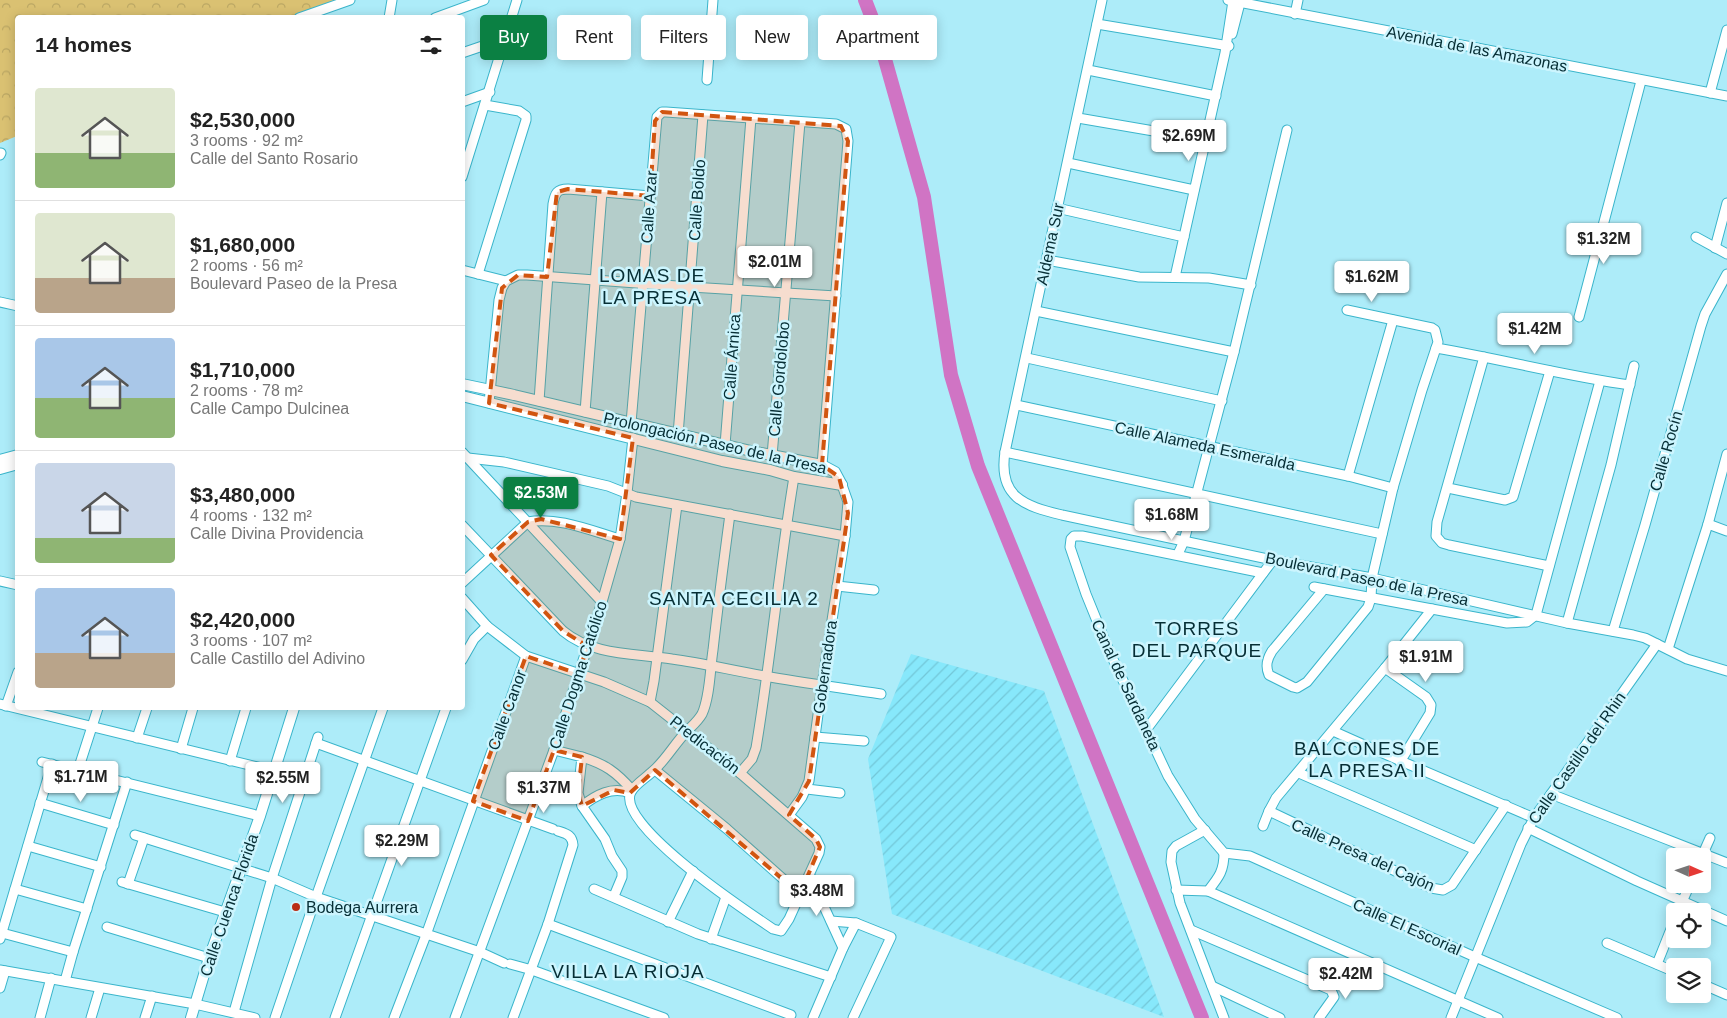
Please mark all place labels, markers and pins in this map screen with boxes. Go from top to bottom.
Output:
pin: $2.69M [1148,120,1230,162]
pin: $1.32M [1563,222,1645,265]
pin: $2.01M [734,246,816,288]
pin: $1.62M [1331,260,1413,303]
pin: $1.42M [1494,312,1576,355]
pin: $2.53M [500,476,582,519]
pin: $1.68M [1131,498,1213,541]
pin: $1.91M [1385,640,1467,683]
pin: $1.71M [40,760,122,803]
pin: $2.55M [242,762,324,804]
pin: $1.37M [503,772,585,814]
pin: $2.29M [361,824,443,867]
pin: $3.48M [776,874,858,917]
place label: Bodega Aurrera [306,899,418,916]
marker: Bodega Aurrera [290,901,302,913]
pin: $2.42M [1305,958,1387,1000]

